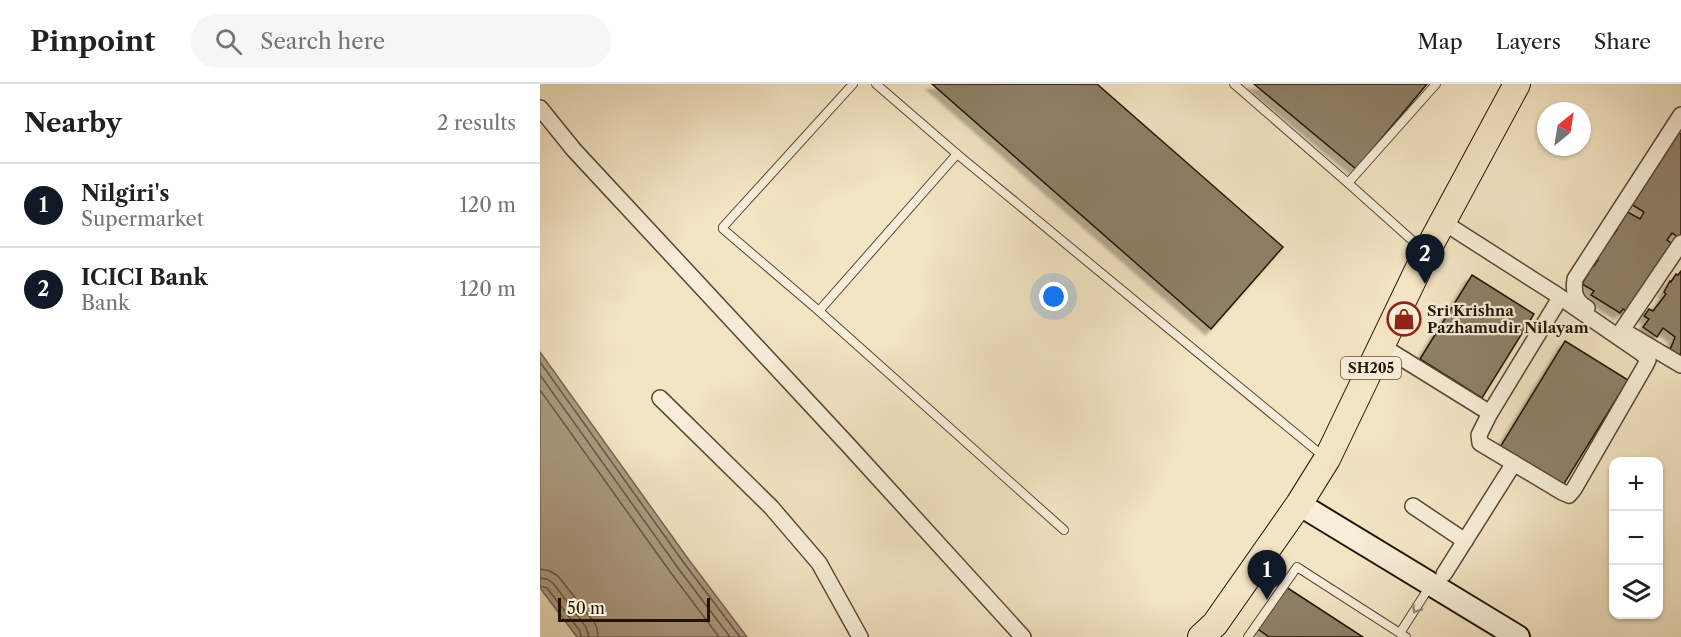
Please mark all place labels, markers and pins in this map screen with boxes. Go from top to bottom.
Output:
pin: 2 [1406,234,1444,284]
shop icon: Sri Krishna Pazhamudir Nilayam [1386,301,1422,337]
place label: Sri Krishna Pazhamudir Nilayam [1427,301,1589,337]
pin: 1 [1248,550,1286,600]

